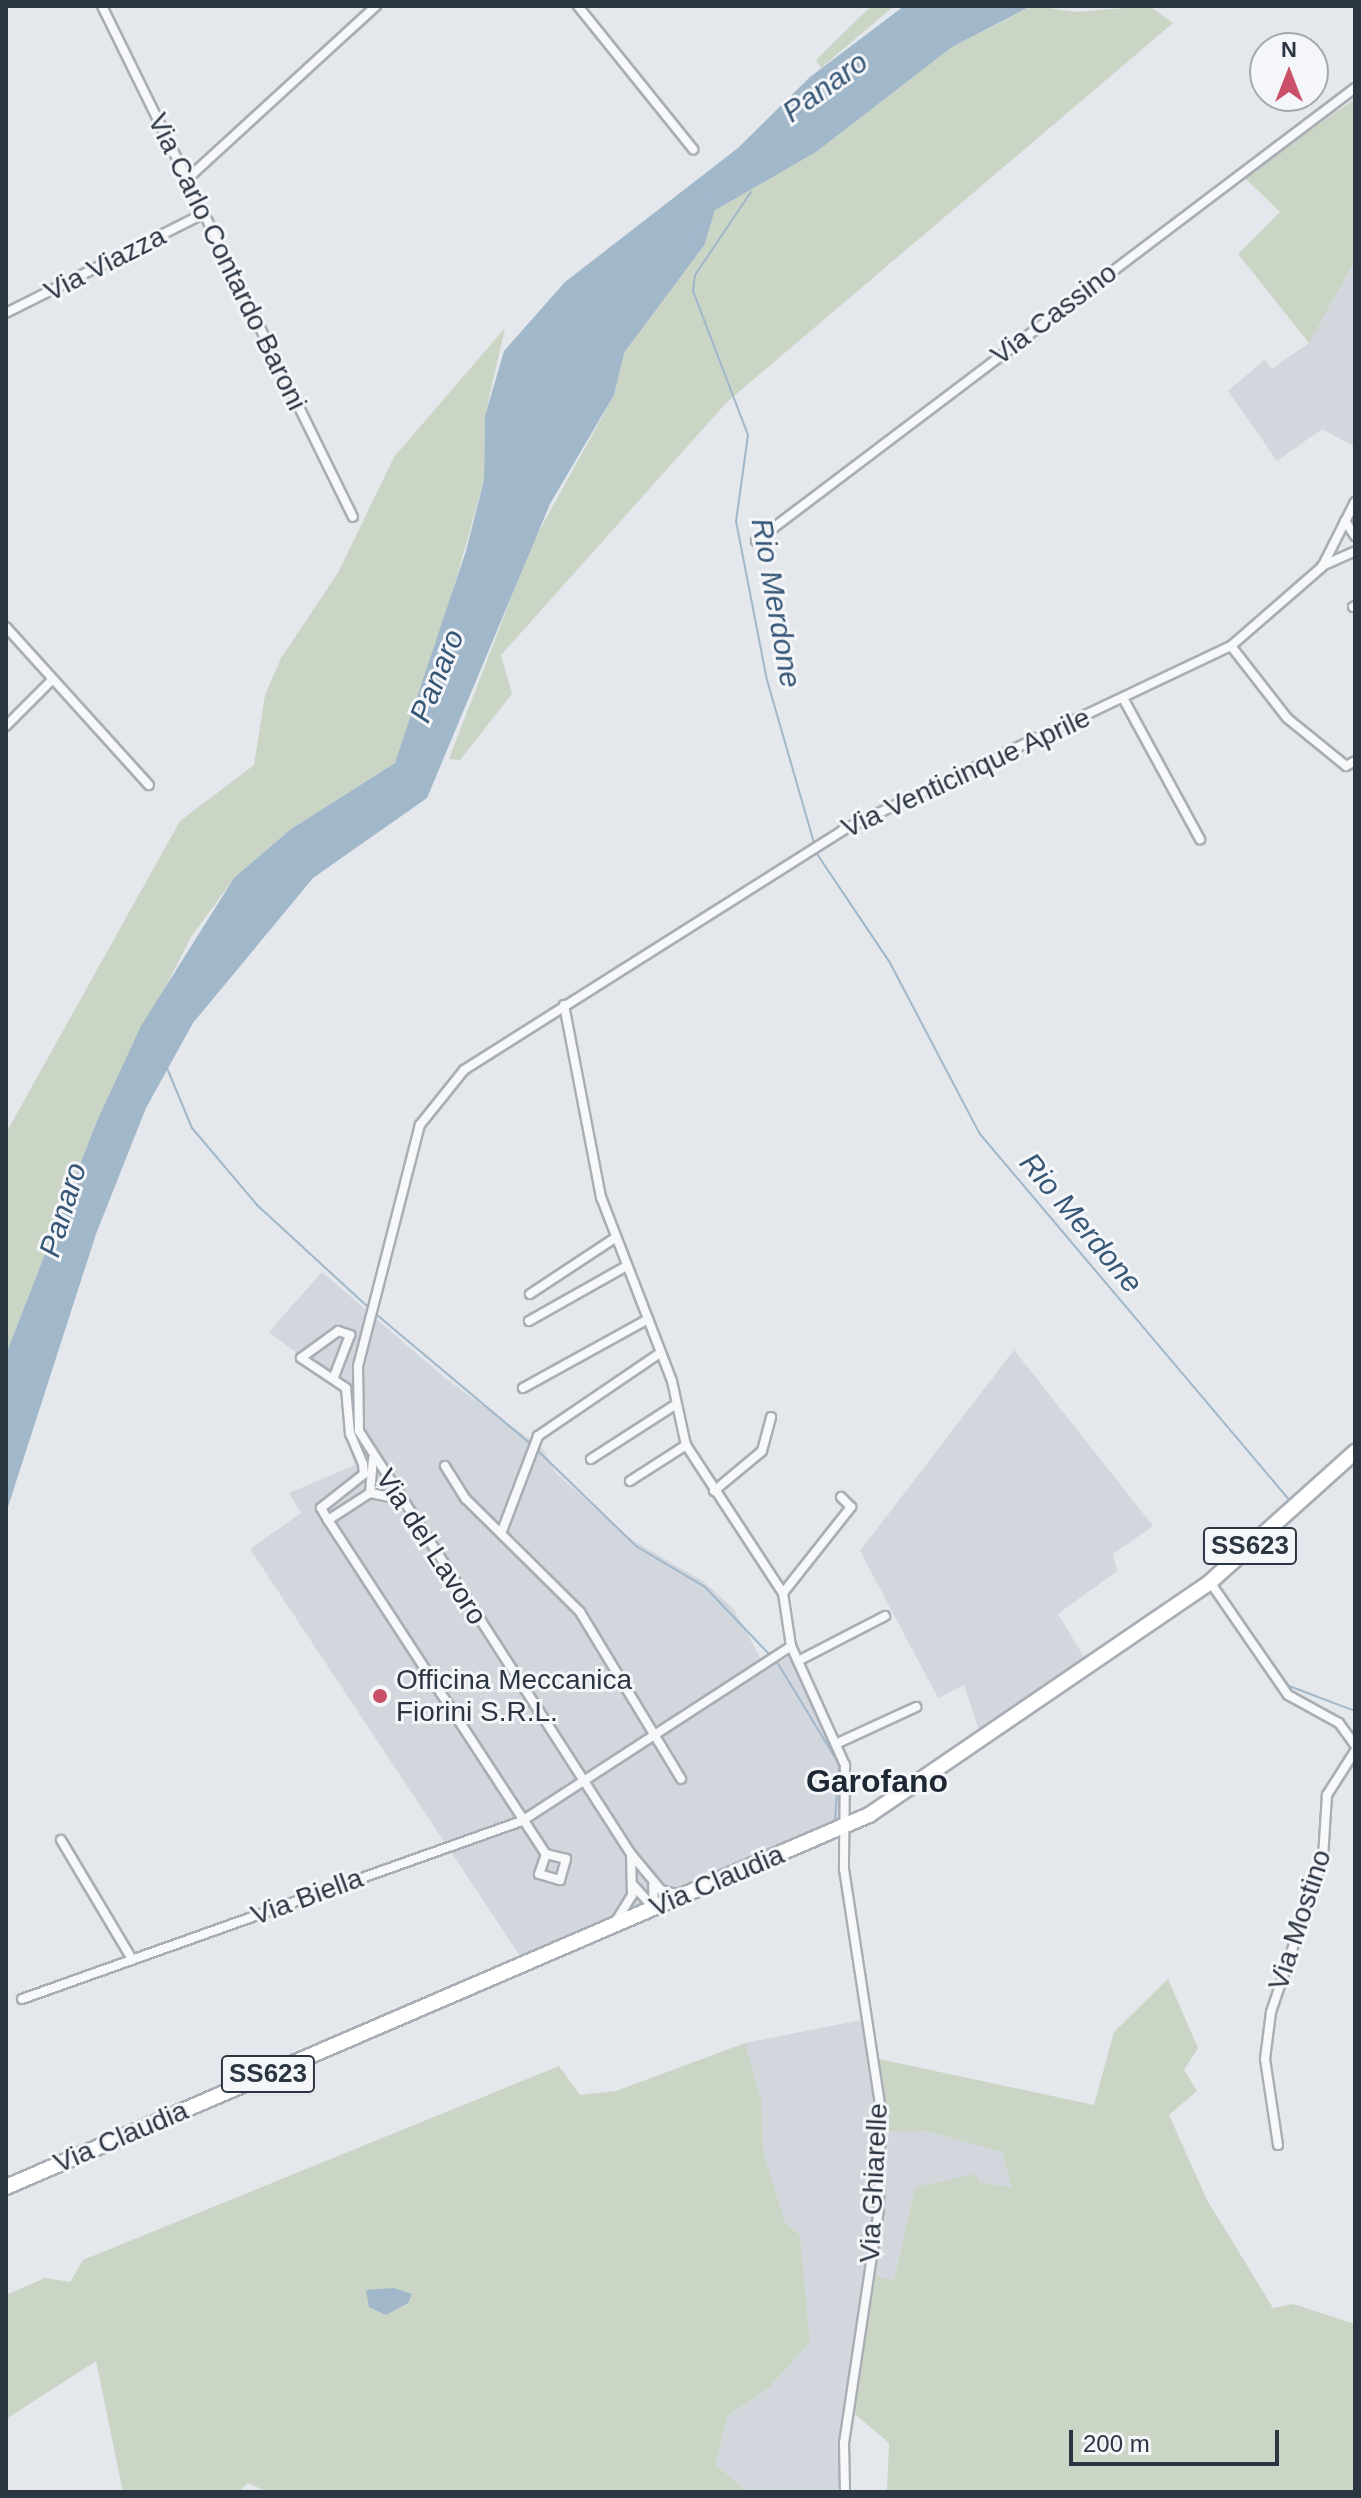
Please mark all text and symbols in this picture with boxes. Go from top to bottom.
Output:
north arrow [1249,32,1329,112]
text: N [1281,37,1297,62]
water label: Panaro [775,44,875,130]
street label: Via Carlo Contardo Baroni [140,108,314,416]
street label: Via Viazza [39,219,171,309]
street label: Via Cassino [984,256,1124,372]
water label: Rio Merdone [743,515,809,691]
water label: Panaro [402,624,472,728]
street label: Via Venticinque Aprile [836,700,1096,846]
water label: Rio Merdone [1012,1146,1150,1300]
water label: Panaro [32,1158,94,1262]
street label: Via del Lavoro [368,1463,494,1631]
road number: SS623 [1202,1524,1298,1568]
place label: Officina Meccanica Fiorini S.R.L. [396,1663,632,1729]
marker: Officina Meccanica Fiorini S.R.L. [371,1687,389,1705]
district label: Garofano [806,1762,948,1800]
street label: Via Claudia [645,1838,789,1924]
street label: Via Mostino [1261,1845,1339,1995]
street label: Via Biella [247,1861,367,1933]
road number: SS623 [220,2052,316,2096]
street label: Via Claudia [49,2094,193,2180]
street label: Via Ghiarelle [853,2102,895,2264]
scale bar [1073,2414,1283,2464]
text: 200 m [1083,2430,1150,2457]

